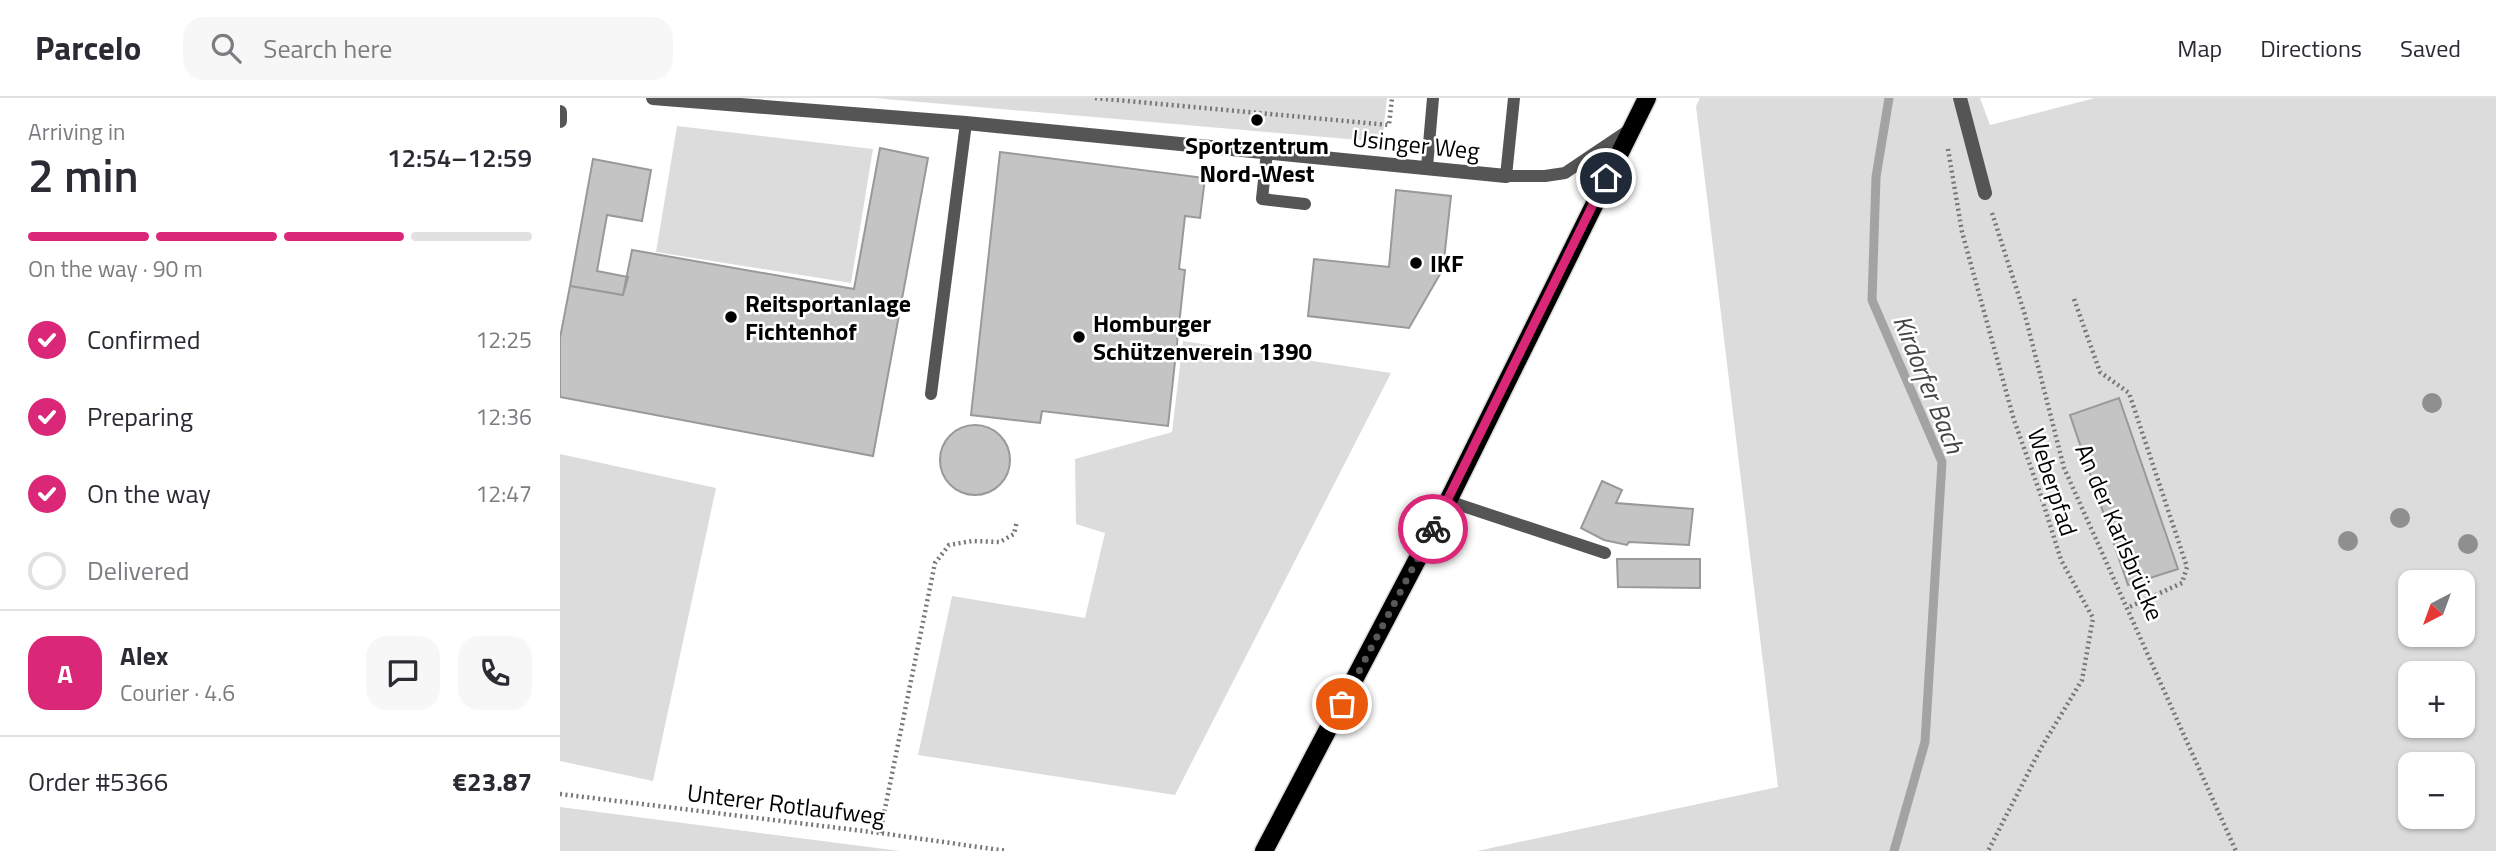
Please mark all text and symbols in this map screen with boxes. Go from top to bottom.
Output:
search box [183,17,673,80]
text: Parcelo [35,23,141,73]
icon: search [207,29,245,67]
text: Search here [263,29,392,68]
text: Map [2177,30,2222,66]
text: Directions [2260,30,2362,66]
text: Saved [2400,30,2461,66]
marker: Sportzentrum Nord-West [1249,112,1265,128]
text: Arriving in [28,114,125,149]
street label: Usinger Weg [1351,119,1481,169]
place label: Sportzentrum Nord-West [1185,127,1329,191]
text: 12:54–12:59 [387,138,532,177]
text: 2 min [28,140,139,210]
pin [1576,148,1636,208]
icon: home [1587,159,1625,197]
place label: IKF [1430,245,1464,281]
text: On the way · 90 m [28,251,203,286]
marker: IKF [1408,255,1424,271]
place label: Reitsportanlage Fichtenhof [745,285,911,349]
place label: Homburger Schützenverein 1390 [1093,305,1312,369]
marker: Reitsportanlage Fichtenhof [723,309,739,325]
water label: Kirdorfer Bach [1884,309,1975,460]
text: Confirmed [87,320,201,359]
icon: check [28,321,66,359]
text: 12:25 [475,322,532,357]
marker: Homburger Schützenverein 1390 [1071,329,1087,345]
text: Preparing [87,397,193,436]
icon: check [28,398,66,436]
text: 12:36 [475,399,532,434]
street label: Weberpfad [2019,424,2087,540]
street label: An der Karlsbrücke [2067,438,2173,626]
text: On the way [87,474,211,513]
icon: check [28,475,66,513]
text: 12:47 [475,476,532,511]
courier [1398,494,1468,564]
icon: bike [1414,510,1452,548]
text: Delivered [87,551,190,590]
north arrow [2398,570,2474,648]
map controls [2398,570,2475,829]
text: Alex [120,636,168,675]
button: chat [366,636,440,710]
button: phone [458,636,532,710]
text: A [57,654,73,693]
button: + [2398,661,2475,738]
pin [1312,674,1372,734]
text: Courier · 4.6 [120,675,235,710]
icon: bag [1323,685,1361,723]
button: − [2398,752,2475,829]
text: Order #5366 [28,762,168,801]
text: €23.87 [453,762,532,801]
street label: Unterer Rotlaufweg [685,774,887,834]

